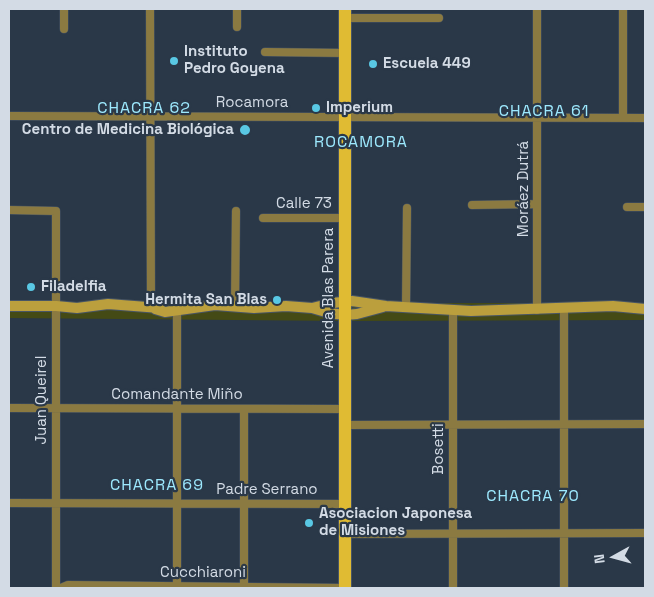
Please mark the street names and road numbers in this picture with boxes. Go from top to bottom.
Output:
street label: Rocamora [216,94,288,112]
street label: Moráez Dutrá [515,141,533,237]
street label: Calle 73 [276,195,332,213]
street label: Avenida Blas Parera [320,228,338,368]
street label: Juan Queirel [33,355,51,445]
street label: Comandante Miño [111,386,243,404]
street label: Bosetti [430,423,448,475]
street label: Padre Serrano [216,481,318,499]
street label: Cucchiaroni [160,564,246,582]

